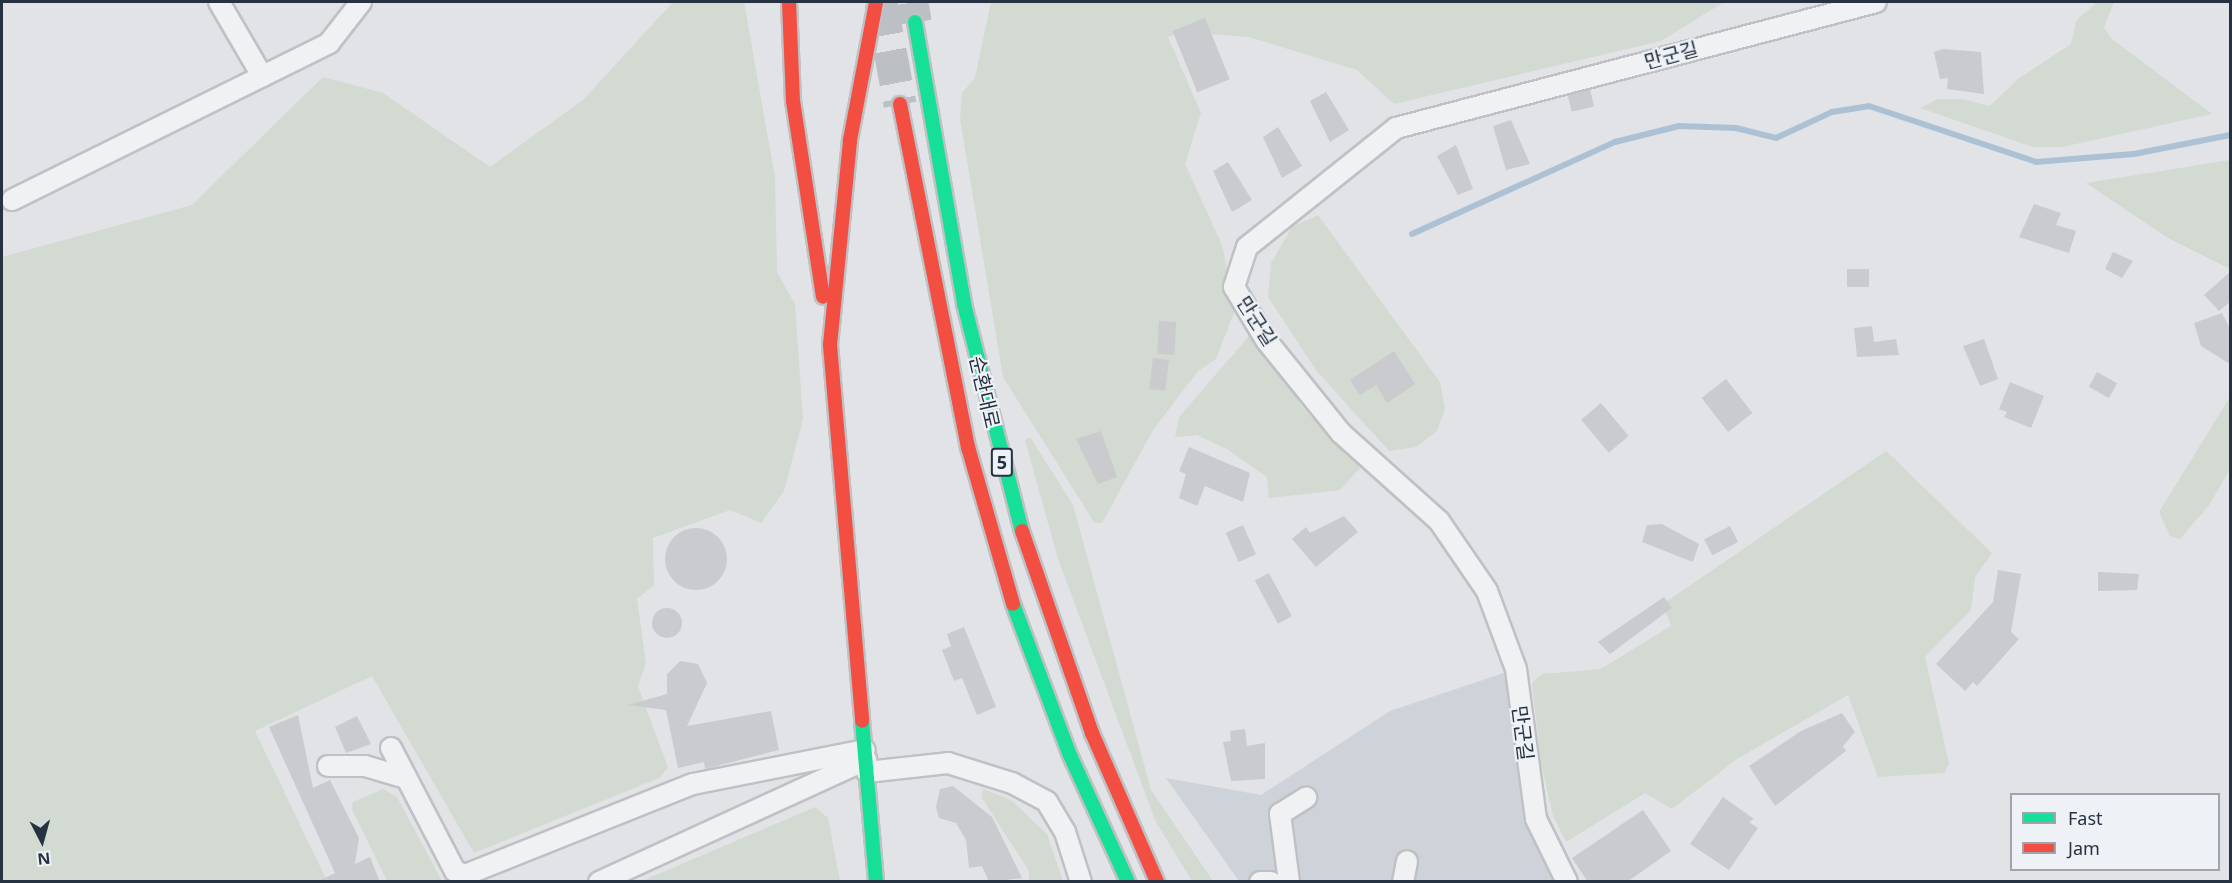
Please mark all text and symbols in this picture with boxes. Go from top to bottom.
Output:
street label: 만군길 [1641,36,1701,74]
street label: 만군길 [1232,291,1282,351]
street label: 순환대로 [965,353,1005,431]
road number: 5 [990,447,1014,477]
street label: 만군길 [1508,704,1538,762]
legend [2010,793,2220,871]
text: Fast [2068,806,2103,830]
north arrow [12,811,72,871]
text: Jam [2068,836,2100,860]
text: N [36,847,52,871]

